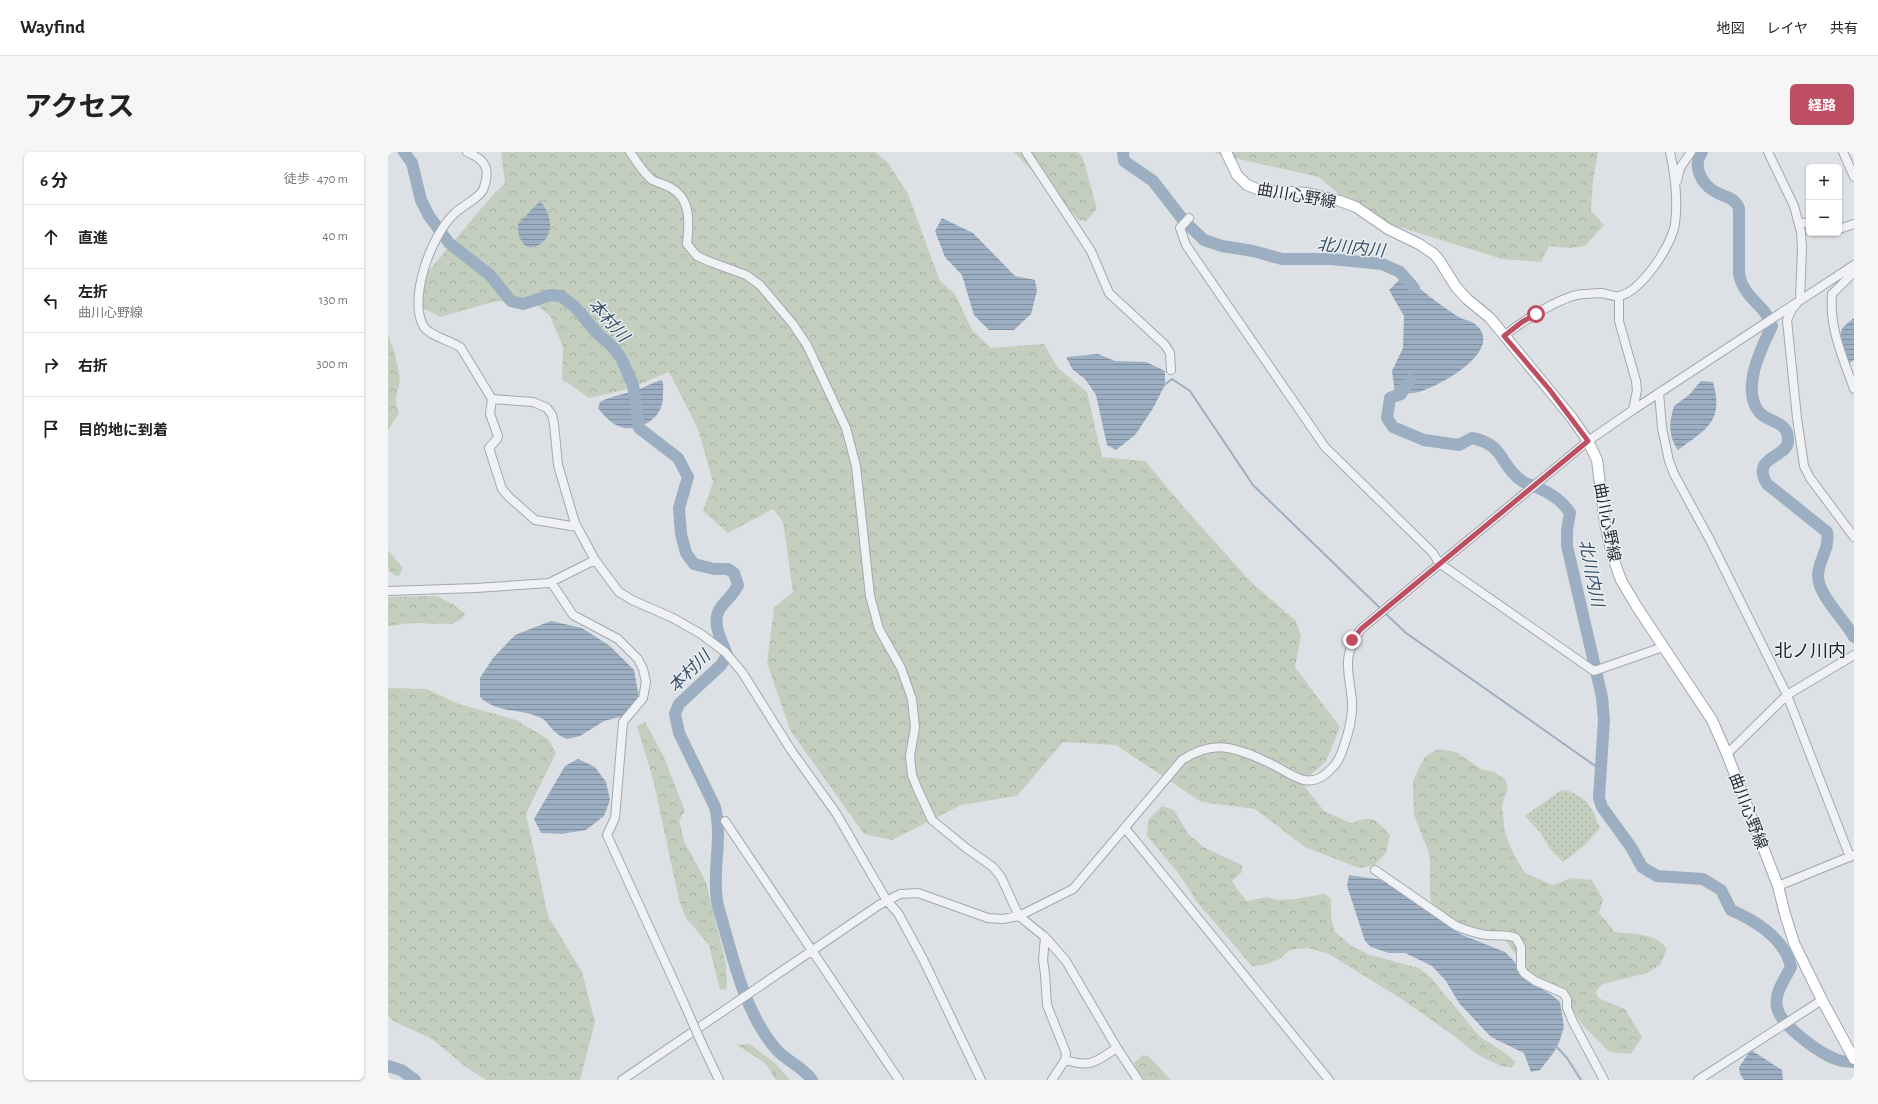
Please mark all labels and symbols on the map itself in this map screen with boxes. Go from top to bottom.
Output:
street label: 曲川心野線 [1256,180,1338,211]
water label: 北川内川 [1316,234,1388,260]
water label: 本村川 [585,295,634,346]
route start [1527,305,1545,323]
street label: 曲川心野線 [1592,481,1623,563]
water label: 北川内川 [1577,538,1608,610]
route end [1343,631,1361,649]
district label: 北ノ川内 [1774,641,1846,661]
water label: 本村川 [665,645,715,695]
street label: 曲川心野線 [1726,771,1771,852]

